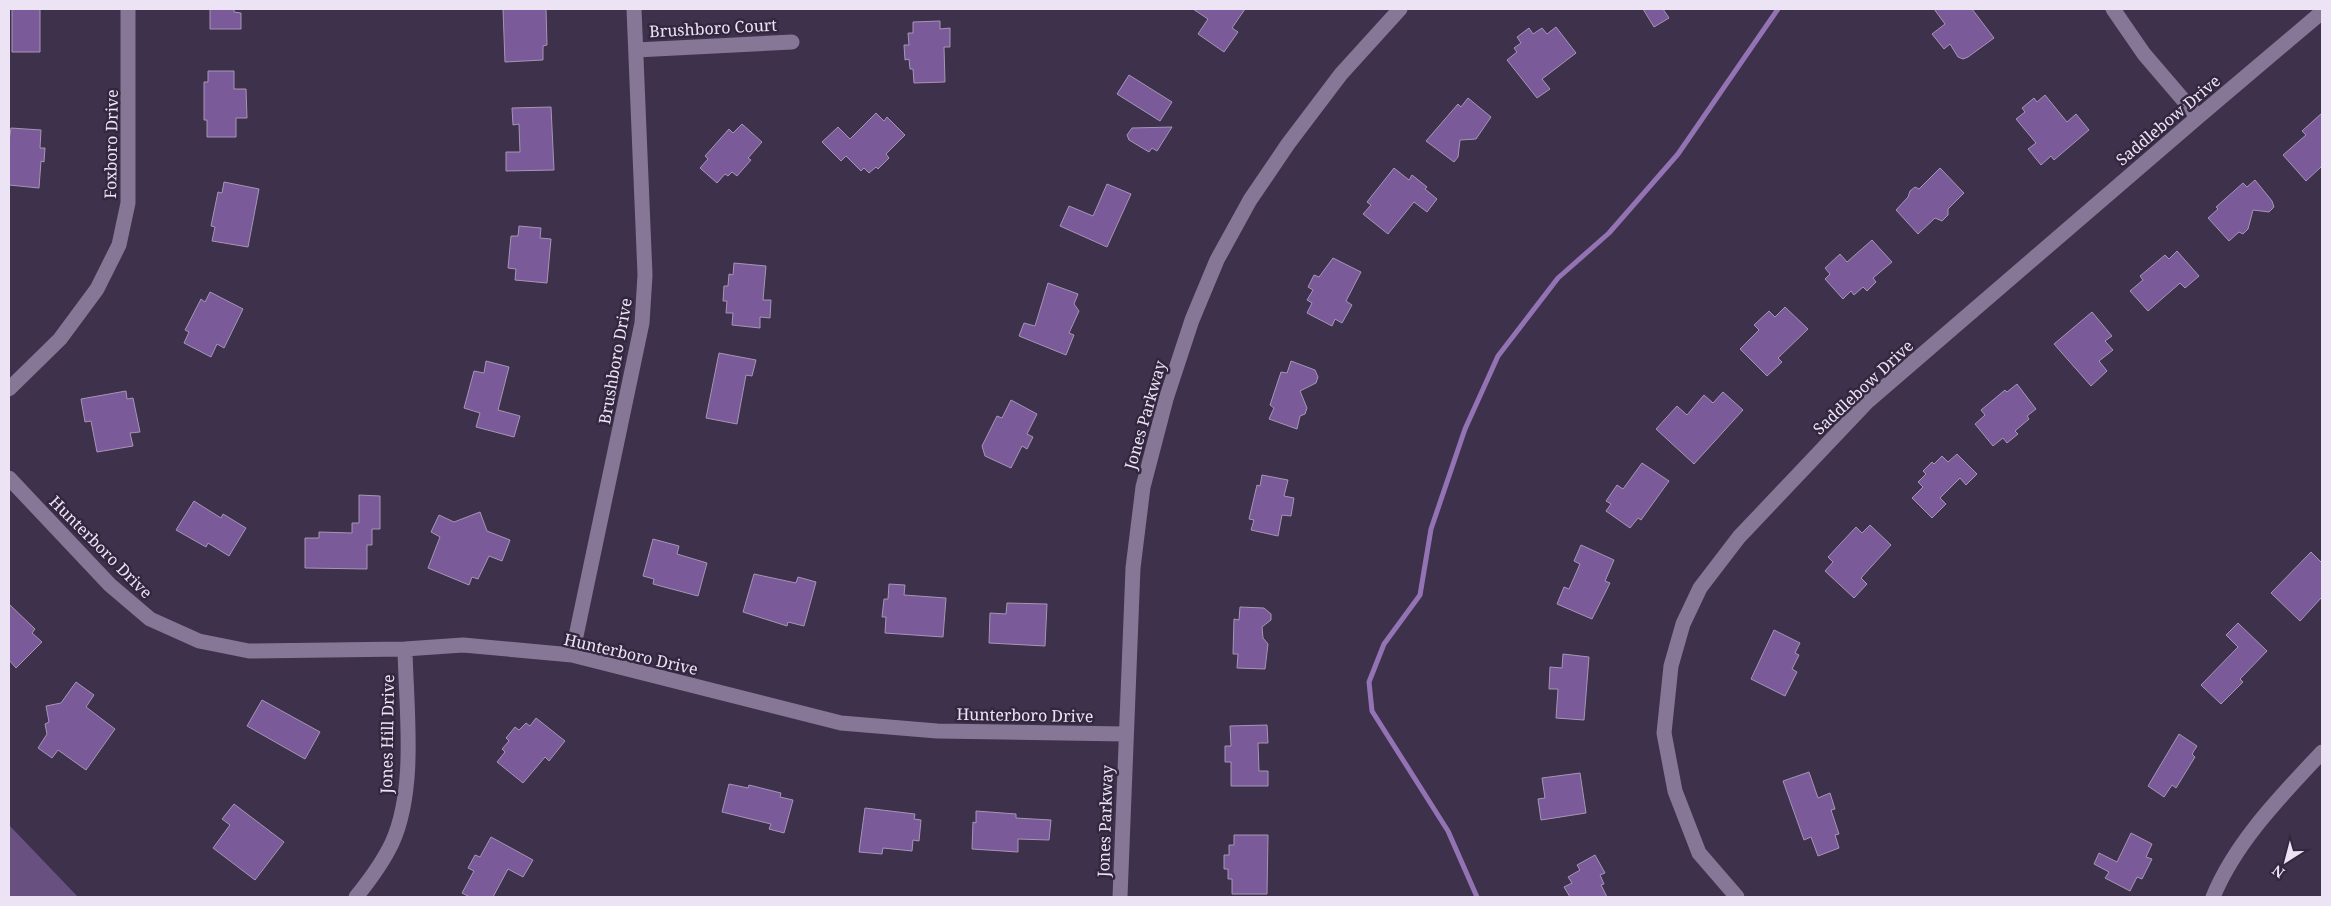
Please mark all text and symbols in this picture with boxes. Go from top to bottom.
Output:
street label: Brushboro Court [649,14,778,42]
street label: Saddlebow Drive [2111,70,2225,170]
street label: Foxboro Drive [99,89,123,199]
street label: Brushboro Drive [593,296,637,426]
street label: Saddlebow Drive [1808,335,1918,439]
street label: Jones Parkway [1119,357,1171,473]
street label: Hunterboro Drive [45,491,157,603]
street label: Hunterboro Drive [562,628,700,680]
street label: Jones Hill Drive [375,674,399,795]
street label: Hunterboro Drive [956,703,1094,727]
street label: Jones Parkway [1092,764,1118,878]
north arrow [2261,836,2311,886]
text: N [2268,861,2288,883]

